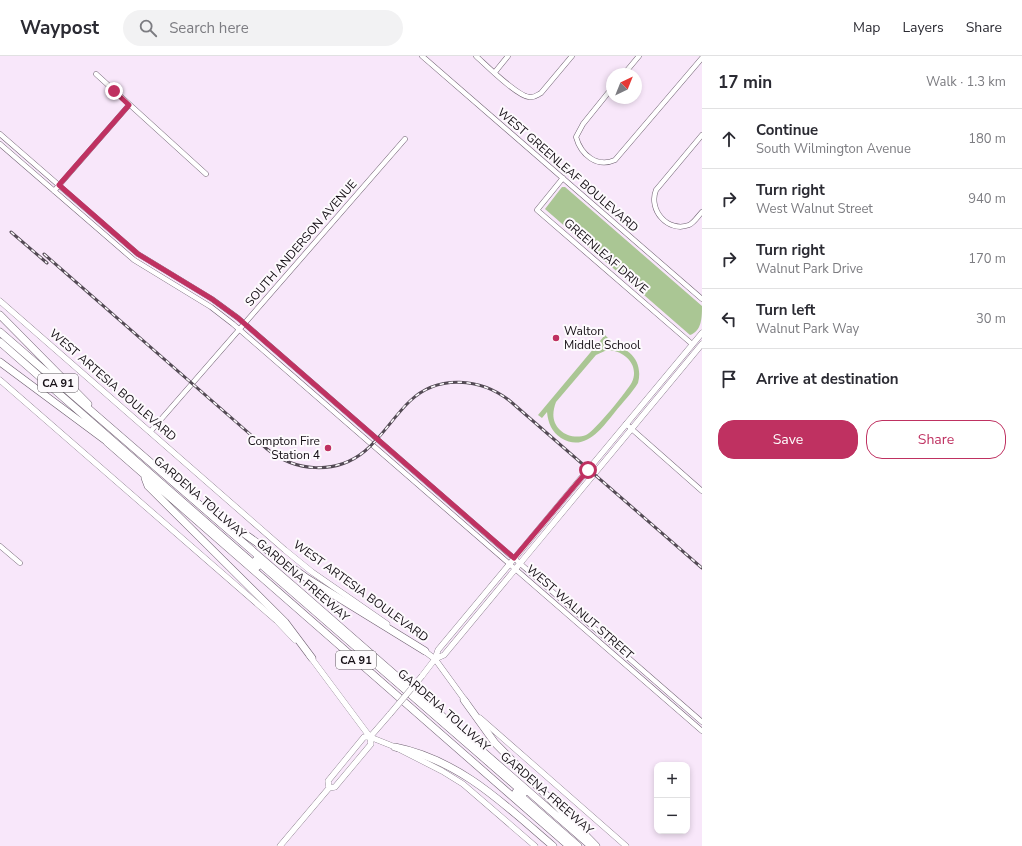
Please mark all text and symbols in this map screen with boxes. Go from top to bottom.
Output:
search box [123,10,403,46]
text: Waypost [20,15,99,41]
icon: search [137,17,159,39]
text: Search here [169,18,249,38]
text: Map [853,18,880,37]
text: Layers [902,18,944,37]
text: Share [966,18,1002,37]
north arrow [606,68,642,104]
text: 17 min [718,71,772,94]
text: Walk · 1.3 km [926,73,1006,91]
route end [105,82,123,100]
street label: WEST GREENLEAF BOULEVARD [494,104,642,236]
text: Continue [756,120,818,140]
icon: ahead [718,128,740,150]
text: 180 m [968,130,1006,148]
text: South Wilmington Avenue [756,140,911,158]
street label: SOUTH ANDERSON AVENUE [242,176,360,310]
text: Turn right [756,180,825,200]
icon: right [718,188,740,210]
text: 940 m [968,190,1006,208]
text: West Walnut Street [756,200,873,218]
street label: GREENLEAF DRIVE [561,215,651,297]
text: Turn right [756,240,825,260]
icon: right [718,248,740,270]
text: 170 m [968,250,1006,268]
text: Walnut Park Drive [756,260,863,278]
text: Turn left [756,300,815,320]
icon: left [718,308,740,330]
text: 30 m [976,310,1006,328]
text: Walnut Park Way [756,320,859,338]
place label: Walton Middle School [564,323,641,353]
street label: WEST ARTESIA BOULEVARD [46,325,180,445]
marker: Walton Middle School [551,333,561,343]
icon: arrive [718,368,740,390]
text: Arrive at destination [756,369,899,389]
road number: CA 91 [38,374,78,392]
button: Save [718,420,858,459]
button: Share [866,420,1006,459]
place label: Compton Fire Station 4 [248,433,320,463]
marker: Compton Fire Station 4 [323,443,333,453]
street label: GARDENA TOLLWAY [150,452,250,542]
route start [579,461,597,479]
street label: GARDENA FREEWAY [253,535,354,625]
street label: WEST ARTESIA BOULEVARD [290,537,432,646]
street label: WEST WALNUT STREET [523,561,637,663]
road number: CA 91 [336,651,376,669]
street label: GARDENA TOLLWAY [394,665,494,755]
street label: GARDENA FREEWAY [497,748,598,838]
map controls [654,762,690,834]
button: + [654,762,690,798]
button: − [654,798,690,834]

